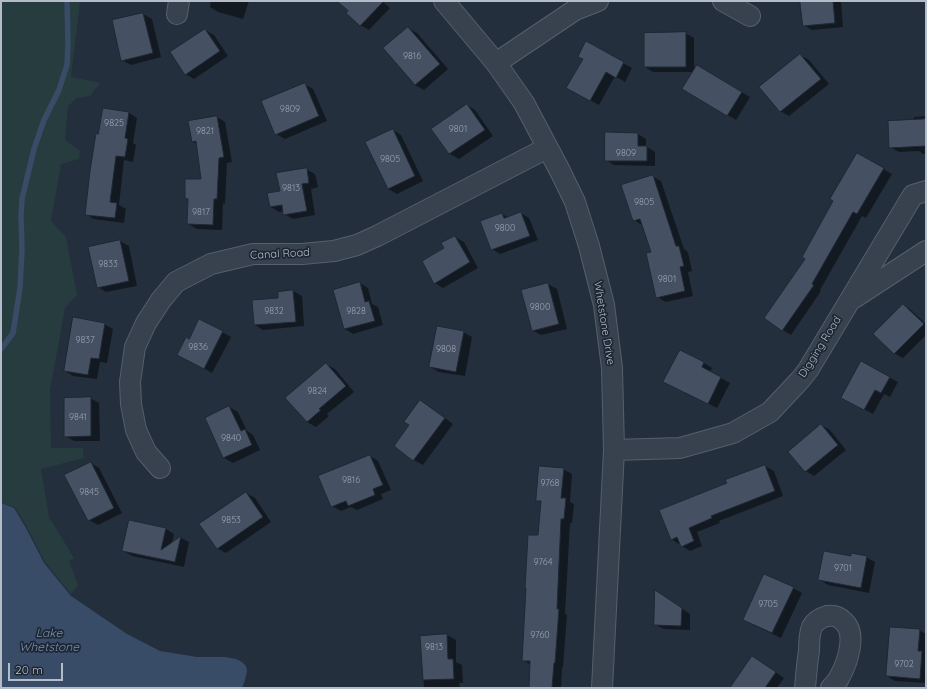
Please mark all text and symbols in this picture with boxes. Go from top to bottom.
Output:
house number: 9816 [403,51,421,61]
house number: 9809 [280,104,300,114]
house number: 9825 [104,118,124,128]
house number: 9801 [449,124,467,134]
house number: 9821 [196,126,214,136]
house number: 9809 [616,148,636,158]
house number: 9805 [380,154,400,164]
house number: 9813 [282,183,300,193]
house number: 9805 [634,197,654,207]
house number: 9817 [192,207,210,217]
house number: 9800 [495,223,515,233]
street label: Canal Road [250,246,310,262]
house number: 9833 [98,259,118,269]
house number: 9801 [658,274,676,284]
street label: Whetstone Drive [591,280,617,366]
house number: 9800 [530,302,550,312]
house number: 9832 [264,306,284,316]
house number: 9828 [346,306,366,316]
street label: Digging Road [796,314,844,380]
house number: 9837 [75,335,95,345]
house number: 9836 [188,342,208,352]
house number: 9808 [436,344,456,354]
house number: 9824 [307,386,327,396]
house number: 9841 [69,412,87,422]
house number: 9840 [221,433,241,443]
house number: 9816 [342,475,360,485]
house number: 9768 [541,478,559,488]
house number: 9845 [79,487,99,497]
house number: 9853 [221,515,241,525]
house number: 9764 [534,557,552,567]
house number: 9701 [834,563,852,573]
house number: 9705 [758,599,778,609]
water label: Lake Whetstone [19,626,79,654]
house number: 9760 [530,630,550,640]
house number: 9813 [425,642,443,652]
scale bar [10,655,65,681]
house number: 9702 [894,659,914,669]
text: 20 m [15,662,43,677]

